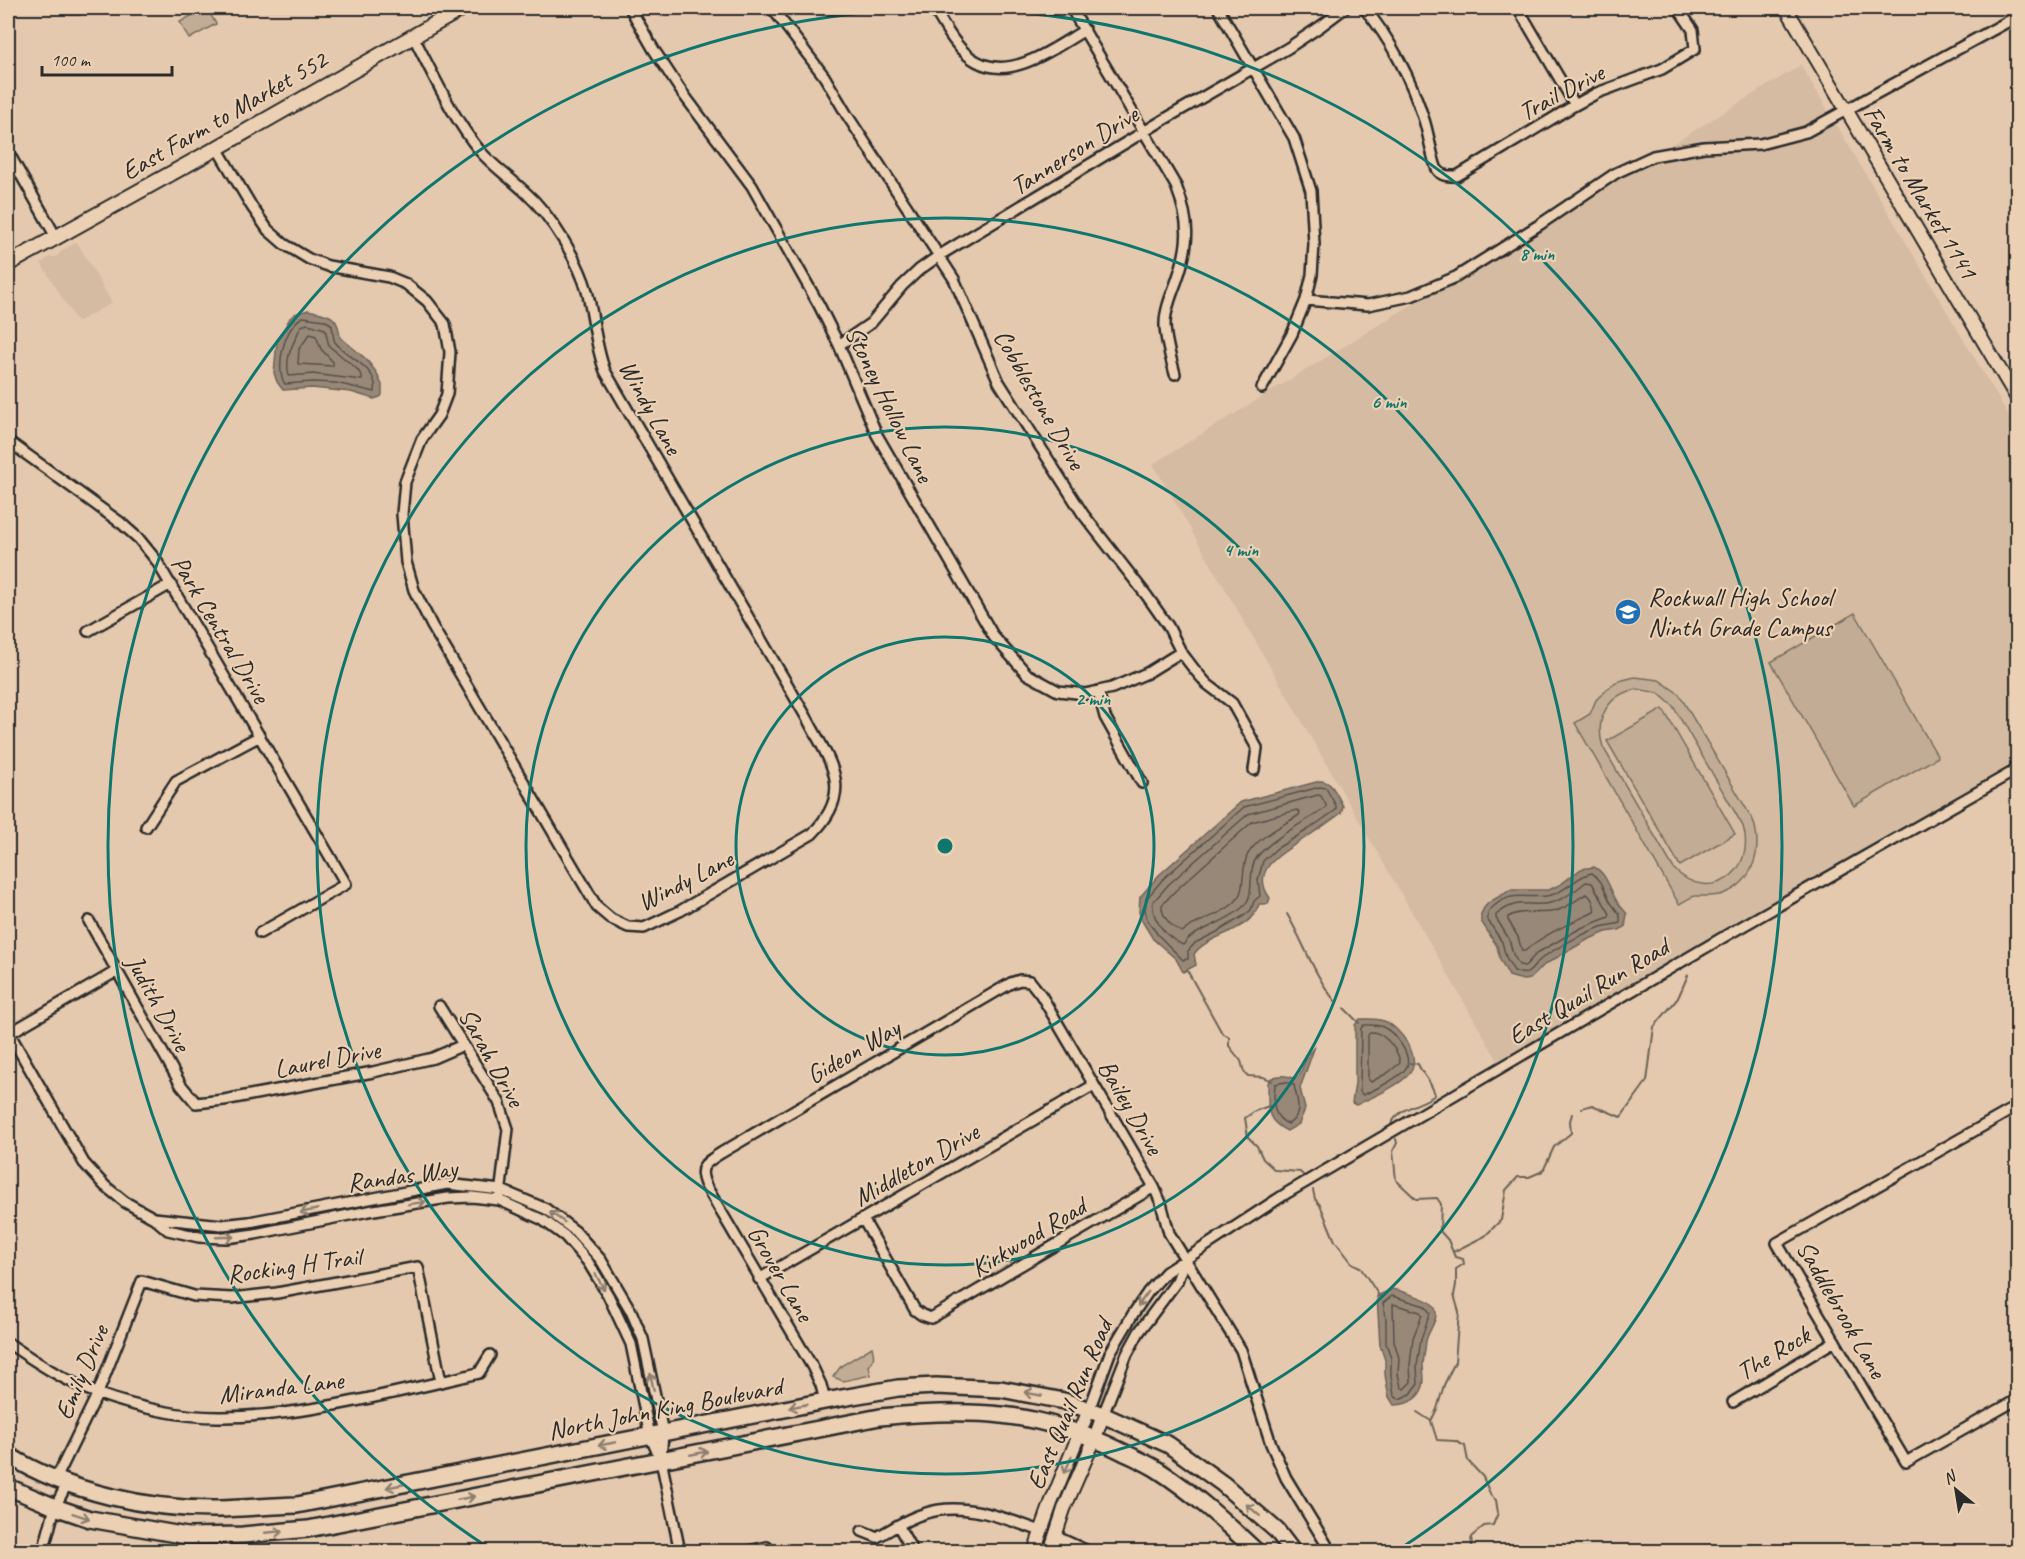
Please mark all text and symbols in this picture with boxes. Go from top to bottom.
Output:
scale bar [42,39,172,77]
street label: East Farm to Market 552 [116,42,335,188]
text: 100 m [51,49,92,71]
street label: Trail Drive [1513,55,1612,129]
street label: Tannerson Drive [1004,97,1146,203]
street label: Farm to Market 1141 [1856,100,1986,286]
text: 8 min [1520,243,1555,265]
street label: Stoney Hollow Lane [838,321,942,489]
street label: Cobblestone Drive [986,323,1094,477]
street label: Windy Lane [611,354,691,462]
text: 6 min [1372,391,1407,413]
text: 4 min [1224,539,1259,561]
street label: Park Central Drive [164,550,278,710]
place label: Rockwall High School Ninth Grade Campus [1648,581,1837,644]
school or university icon: Rockwall High School Ninth Grade Campus [1613,597,1643,627]
text: 2 min [1076,688,1111,710]
centre of rings [935,836,955,856]
street label: Windy Lane [632,842,740,919]
street label: East Quail Run Road [1502,929,1678,1052]
street label: Judith Drive [118,947,200,1060]
street label: Sarah Drive [451,1002,533,1115]
street label: Gideon Way [801,1010,908,1091]
street label: Laurel Drive [271,1033,384,1086]
street label: Bailey Drive [1090,1054,1172,1162]
street label: Middleton Drive [848,1115,986,1214]
street label: Randas Way [345,1151,461,1200]
street label: Kirkwood Road [965,1188,1095,1285]
one-way arrow [407,1198,426,1209]
one-way arrow [299,1206,319,1217]
one-way arrow [550,1211,566,1223]
street label: Grover Lane [740,1219,823,1330]
one-way arrow [215,1231,235,1243]
street label: Saddlebrook Lane [1789,1235,1895,1385]
street label: Rocking H Trail [225,1239,368,1291]
one-way arrow [594,1273,606,1290]
one-way arrow [1137,1291,1150,1307]
street label: East Quail Run Road [1019,1311,1122,1494]
street label: The Rock [1730,1317,1818,1388]
street label: Emily Drive [47,1319,117,1424]
street label: Miranda Lane [217,1363,347,1411]
street label: North John King Boulevard [545,1369,789,1447]
one-way arrow [646,1372,658,1391]
one-way arrow [1023,1388,1043,1399]
one-way arrow [788,1401,808,1412]
one-way arrow [597,1439,617,1450]
one-way arrow [688,1447,708,1458]
one-way arrow [1061,1456,1072,1474]
north arrow [1926,1460,1986,1520]
text: N [1940,1465,1961,1489]
one-way arrow [385,1481,405,1492]
one-way arrow [456,1492,475,1503]
one-way arrow [1246,1503,1261,1517]
one-way arrow [71,1511,90,1522]
one-way arrow [264,1526,284,1537]

